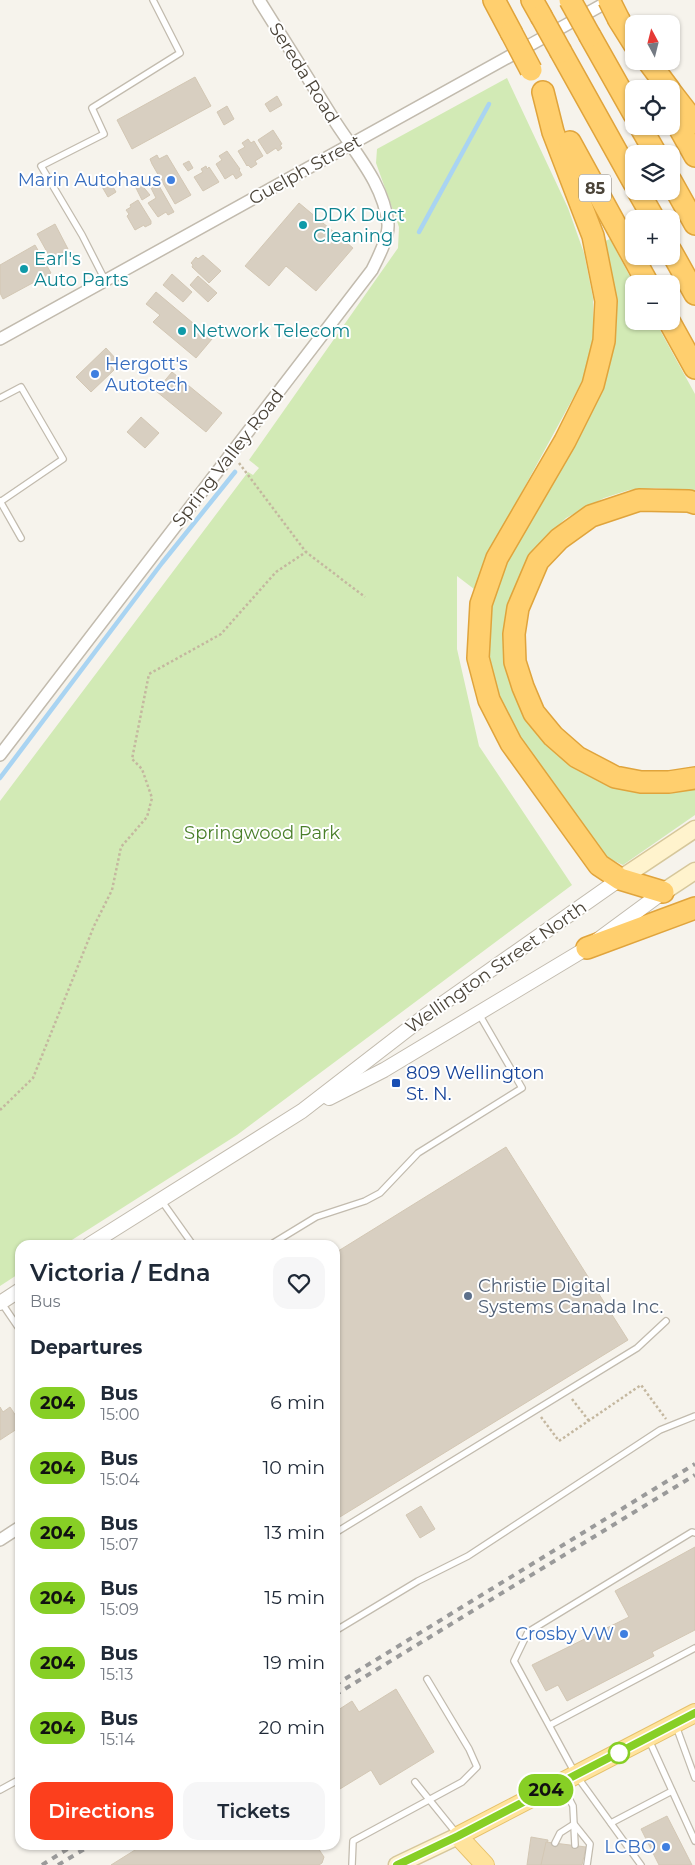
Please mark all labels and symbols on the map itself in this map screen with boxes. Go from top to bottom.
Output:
north arrow [625,15,680,70]
street label: Sereda Road [264,19,344,127]
street label: Guelph Street [245,130,365,210]
place label: Marin Autohaus [18,169,161,191]
marker: Marin Autohaus [165,174,177,186]
road number: 85 [579,174,611,202]
place label: DDK Duct Cleaning [313,204,405,247]
marker: DDK Duct Cleaning [297,219,309,231]
place label: Earl's Auto Parts [34,248,129,291]
marker: Earl's Auto Parts [18,263,30,275]
place label: Network Telecom [192,320,350,342]
marker: Network Telecom [176,325,188,337]
place label: Hergott's Autotech [105,353,188,396]
marker: Hergott's Autotech [89,368,101,380]
street label: Spring Valley Road [167,385,289,531]
park label: Springwood Park [184,822,340,844]
street label: Wellington Street North [401,896,591,1038]
place label: 809 Wellington St. N. [406,1062,544,1105]
marker: 809 Wellington St. N. [390,1077,402,1089]
place label: Christie Digital Systems Canada Inc. [478,1275,663,1318]
marker: Christie Digital Systems Canada Inc. [462,1290,474,1302]
place label: Crosby VW [515,1623,614,1645]
marker: Crosby VW [618,1628,630,1640]
unlabelled marker [608,1742,630,1764]
line badge: 204 [517,1774,575,1806]
place label: LCBO [604,1836,656,1858]
marker: LCBO [660,1841,672,1853]

